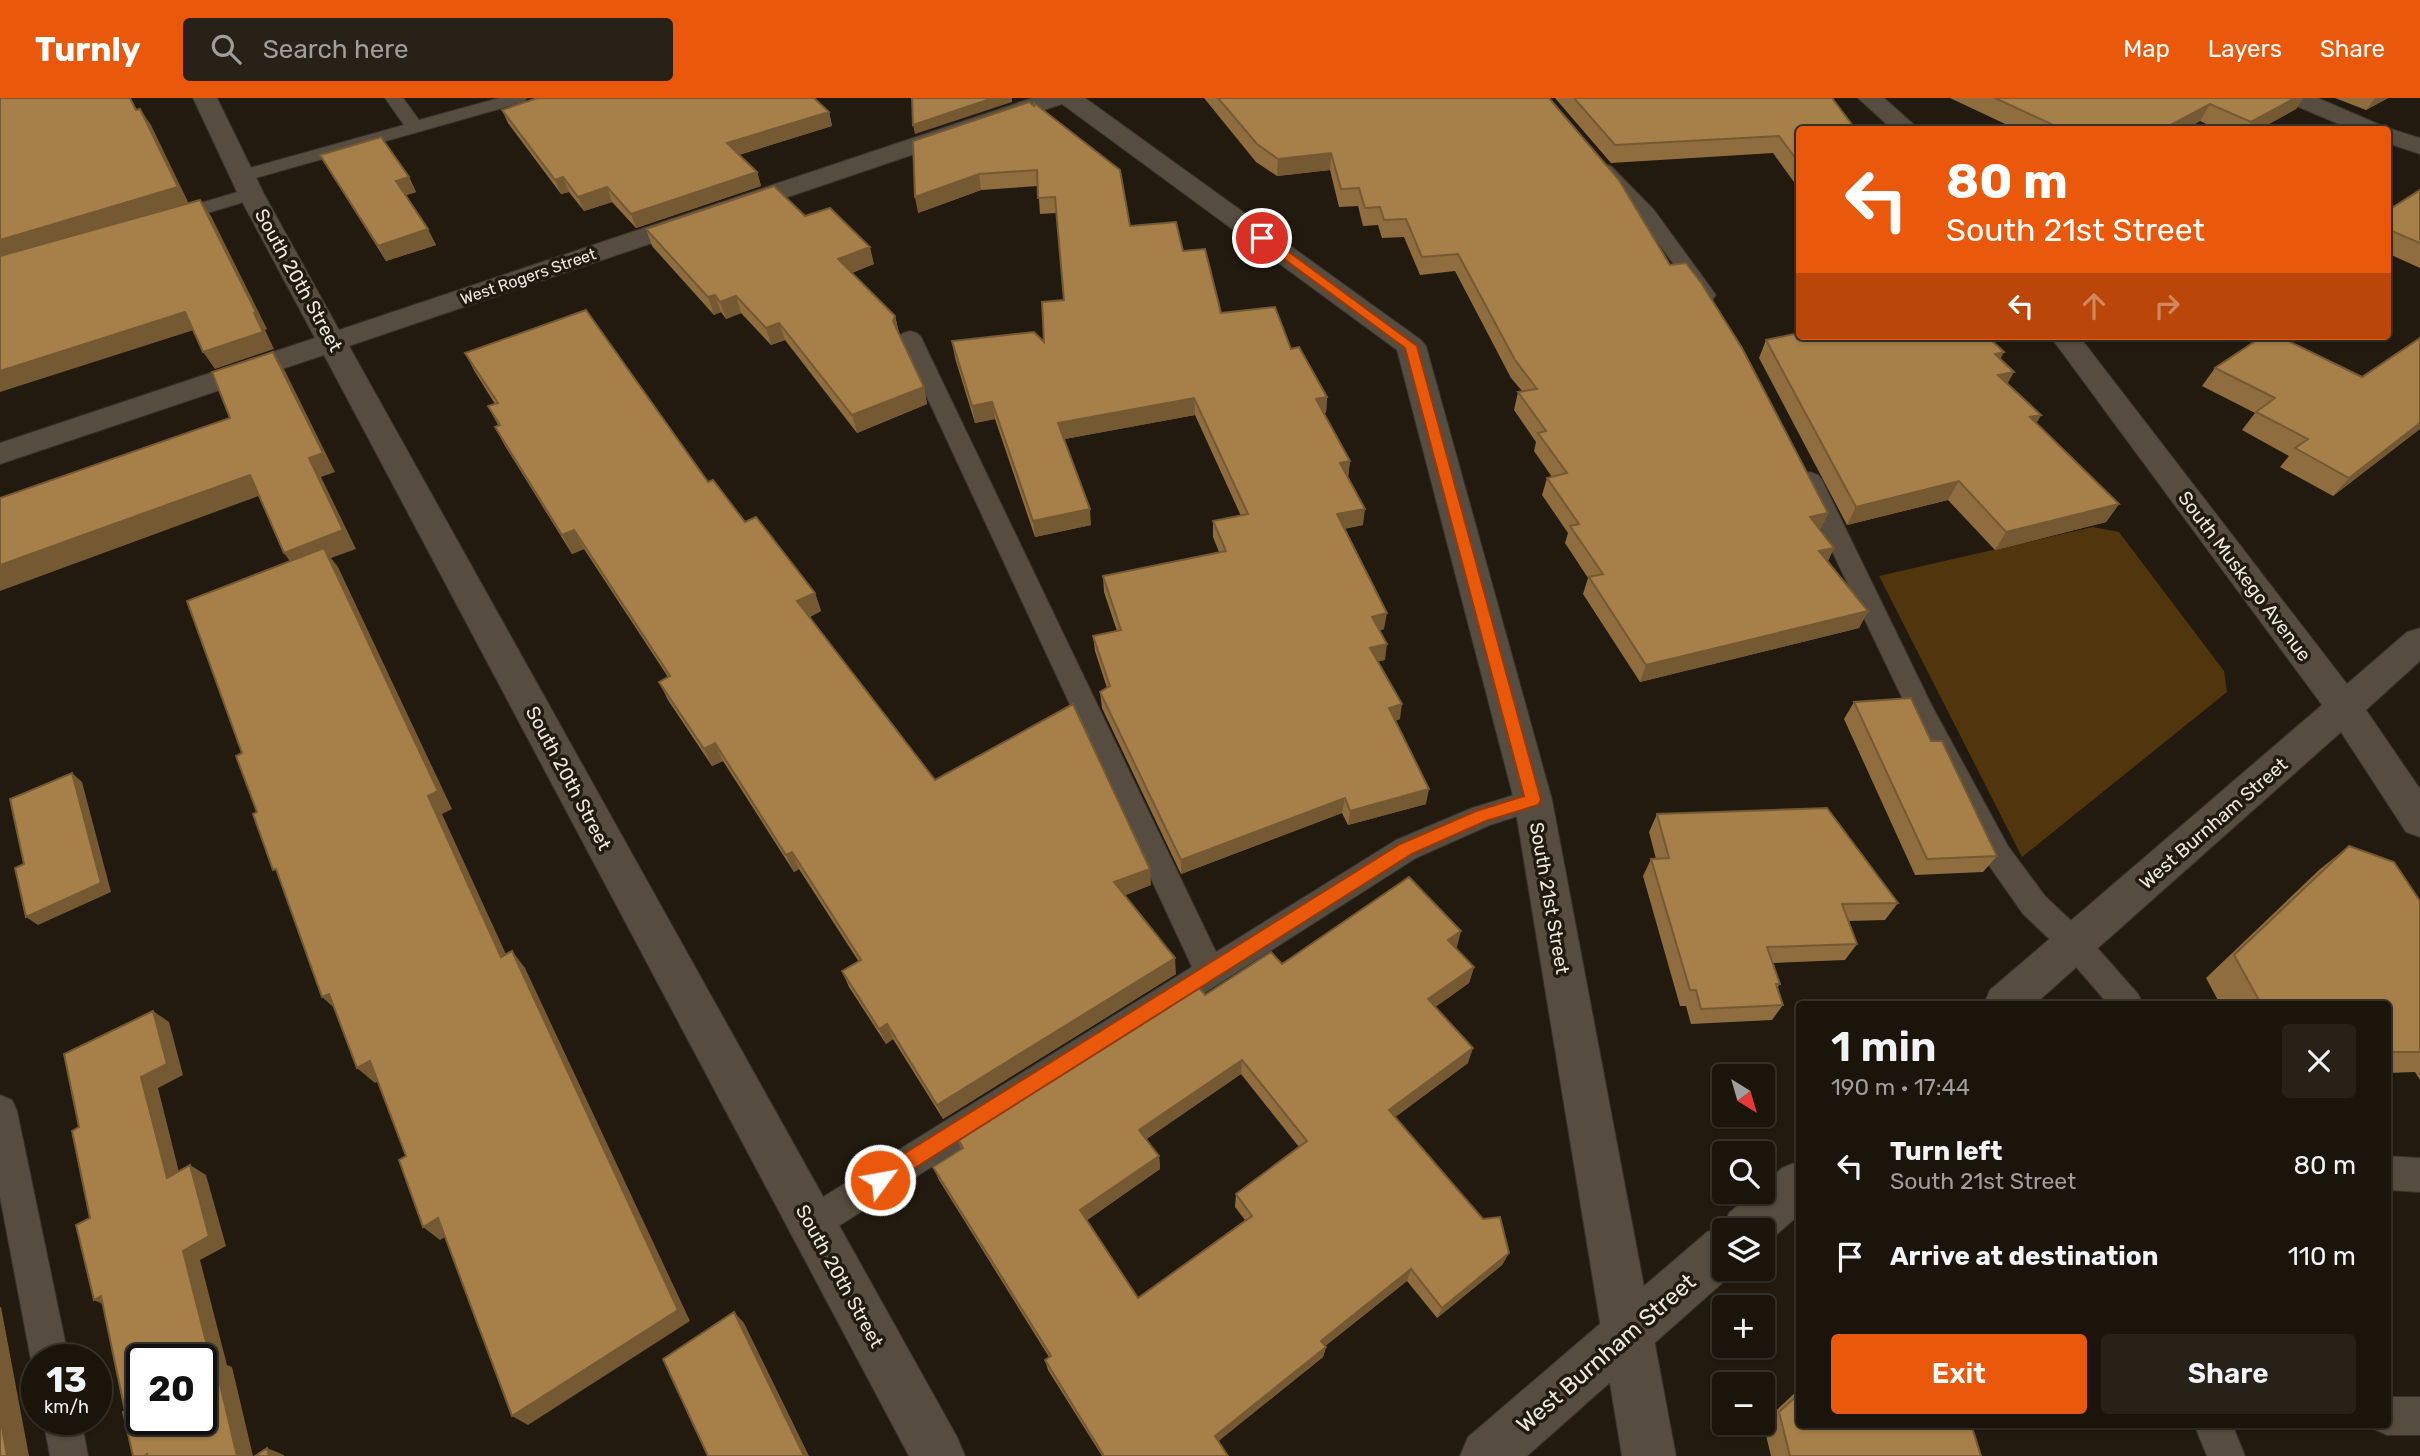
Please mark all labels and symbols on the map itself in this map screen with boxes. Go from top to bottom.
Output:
street label: South 20th Street [250,205,348,356]
pin [1232,208,1292,268]
street label: West Rogers Street [458,244,599,309]
street label: South Muskego Avenue [2173,487,2316,666]
street label: South 20th Street [521,702,616,855]
street label: West Burnham Street [2135,752,2292,894]
street label: South 21st Street [1525,820,1574,976]
north arrow [1712,1064,1774,1127]
position arrow [843,1143,917,1217]
street label: South 20th Street [791,1201,889,1352]
street label: West Burnham Street [1511,1268,1701,1438]
speed limit sign: 20 [126,1344,217,1435]

